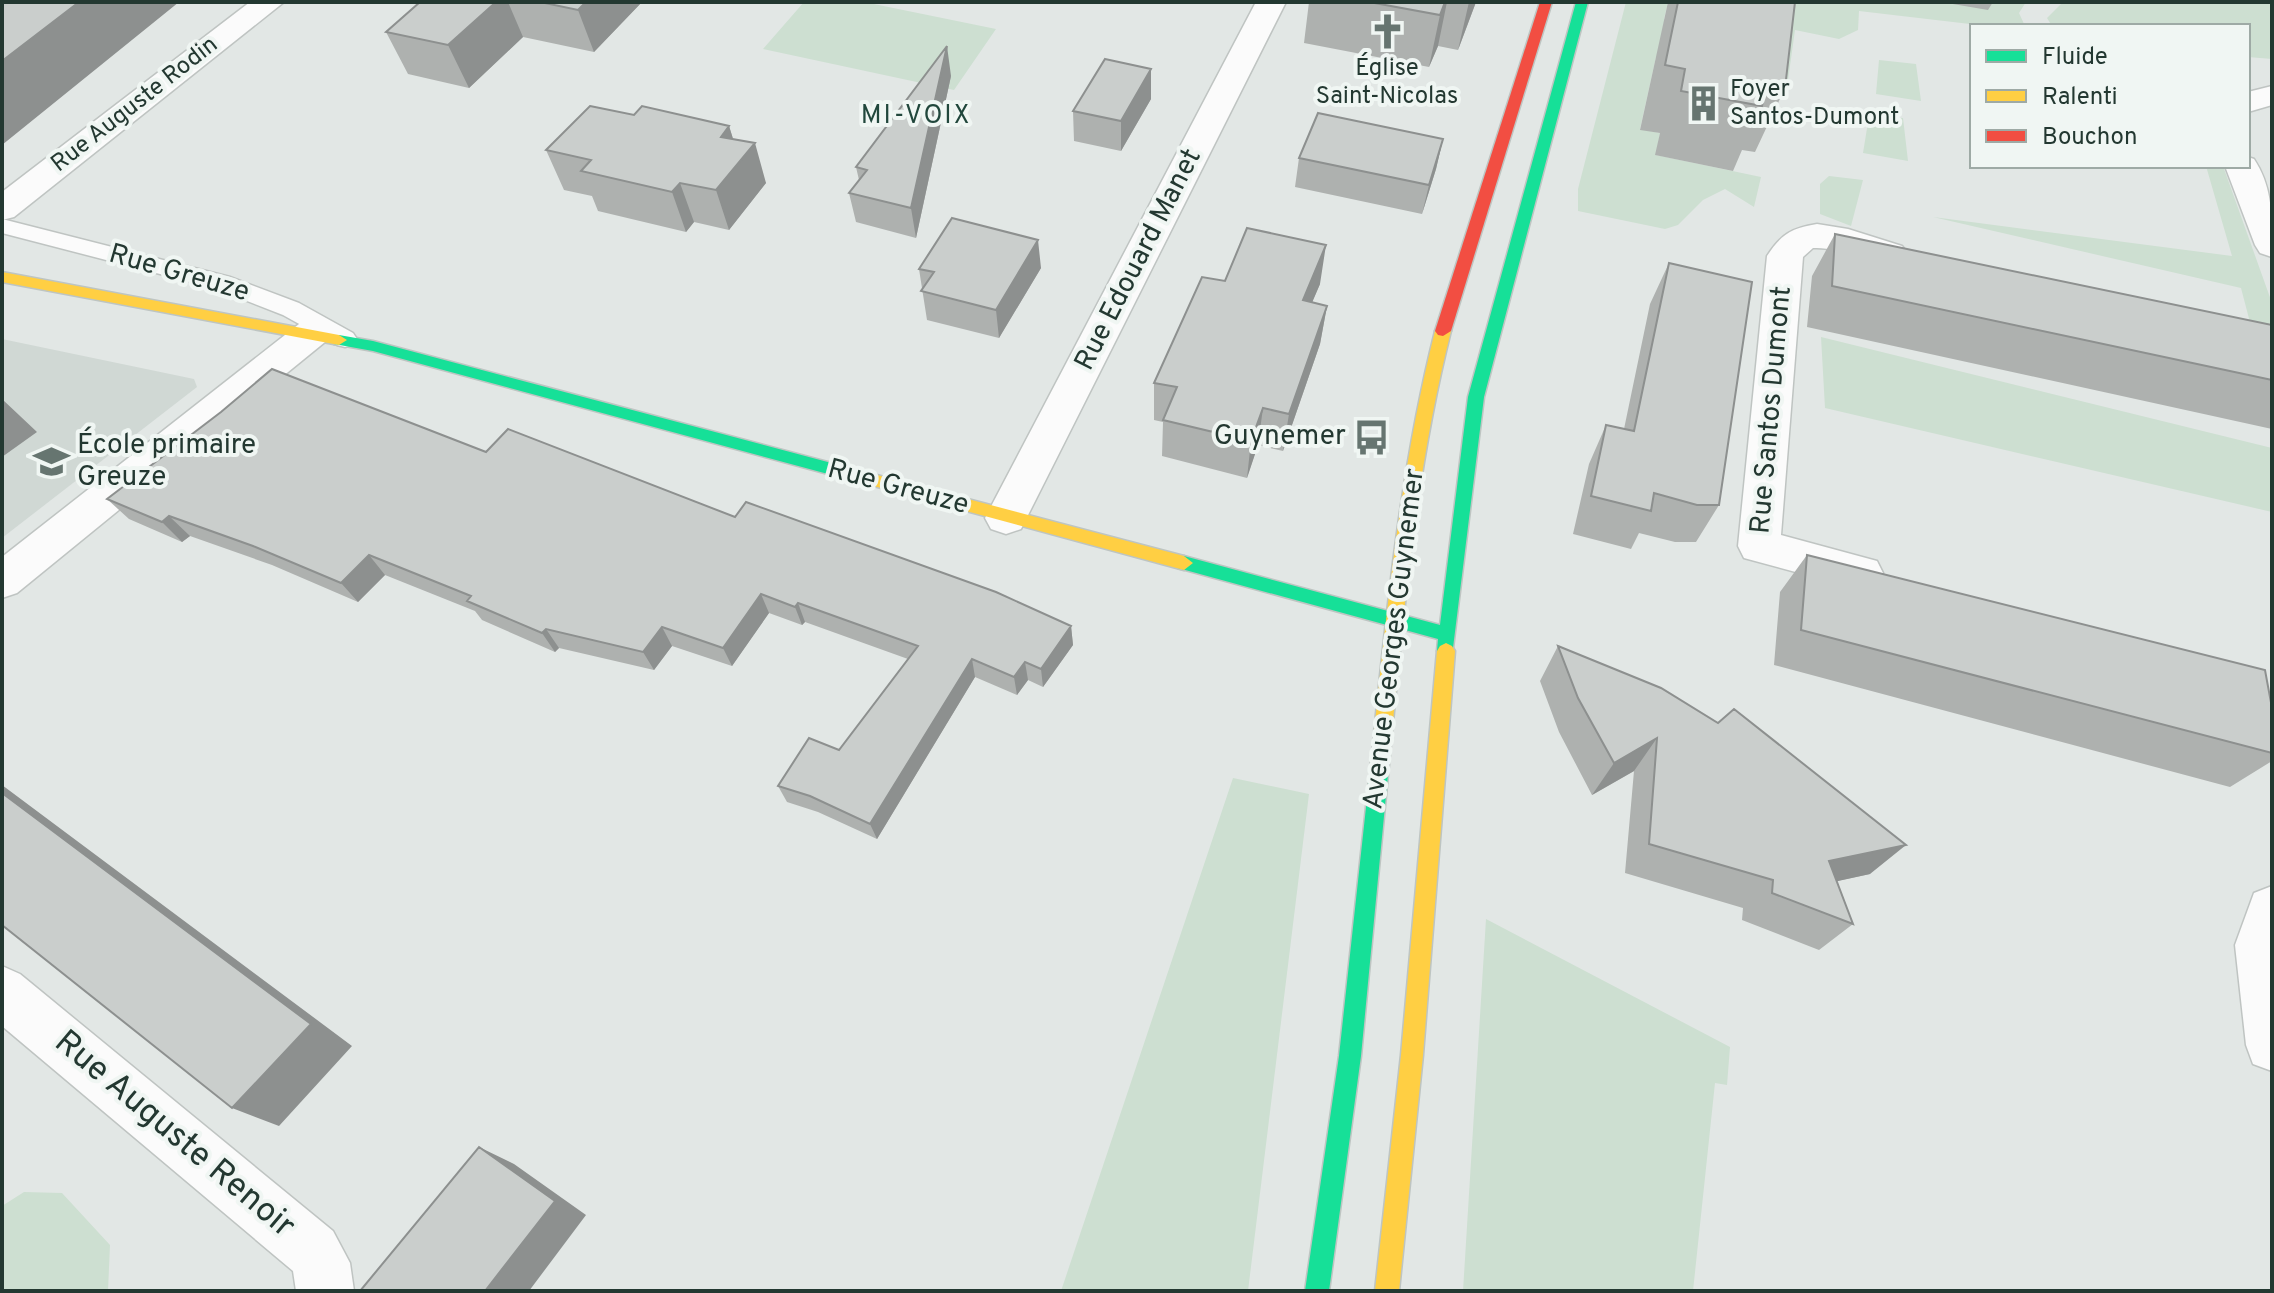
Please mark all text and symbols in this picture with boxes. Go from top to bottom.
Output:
church icon: Église Saint-Nicolas [1368,13,1406,51]
legend [1970,24,2250,168]
street label: Rue Auguste Rodin [45,30,225,180]
text: Fluide [2042,43,2108,73]
place label: Église Saint-Nicolas [1316,52,1458,112]
place label: Foyer Santos-Dumont [1730,75,1899,133]
text: Ralenti [2042,83,2118,113]
building icon: Foyer Santos-Dumont [1685,85,1723,123]
district label: MI-VOIX [861,100,971,133]
text: Bouchon [2042,123,2137,153]
street label: Rue Edouard Manet [1067,143,1211,377]
street label: Rue Greuze [104,237,254,311]
street label: Rue Santos Dumont [1743,285,1801,535]
bus stop icon: Guynemer [1353,418,1391,456]
place label: Guynemer [1214,419,1346,455]
place label: École primaire Greuze [77,426,256,496]
school or university icon: École primaire Greuze [32,443,70,481]
street label: Rue Greuze [823,452,973,524]
street label: Avenue Georges Guynemer [1356,466,1434,811]
street label: Rue Auguste Renoir [45,1022,303,1248]

